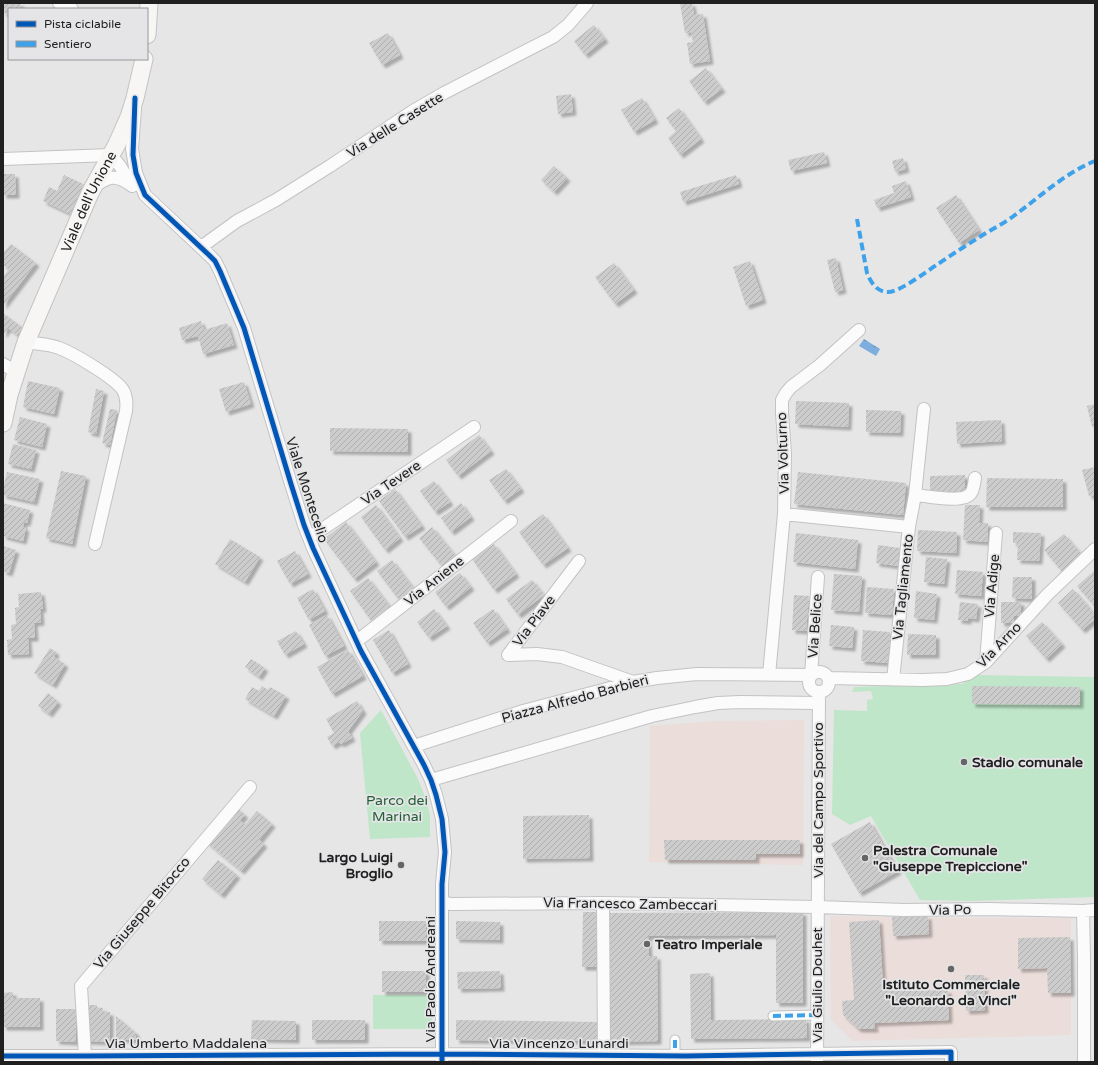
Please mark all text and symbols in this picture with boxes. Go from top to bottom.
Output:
legend [8,8,148,60]
text: Pista ciclabile [44,17,121,31]
text: Sentiero [44,37,91,51]
street label: Via delle Casette [344,88,446,162]
street label: Viale dell'Unione [57,148,120,255]
street label: Via Volturno [773,412,793,494]
street label: Viale Montecelio [282,435,332,545]
street label: Via Tevere [358,457,424,509]
street label: Via Tagliamento [889,533,917,641]
street label: Via Aniene [401,552,467,610]
street label: Via Adige [981,553,1003,619]
street label: Via Piave [509,592,559,650]
street label: Via Belice [804,593,826,659]
street label: Via Arno [973,618,1025,672]
street label: Piazza Alfredo Barbieri [500,671,650,727]
street label: Via del Campo Sportivo [810,722,827,878]
place label: Stadio comunale [972,754,1083,771]
marker: Stadio comunale [959,757,969,767]
park label: Parco dei Marinai [366,792,428,825]
place label: Palestra Comunale "Giuseppe Trepiccione" [873,842,1028,875]
place label: Largo Luigi Broglio [319,849,393,882]
street label: Via Giuseppe Bitocco [90,853,194,973]
marker: Palestra Comunale "Giuseppe Trepiccione" [860,853,870,863]
marker: Largo Luigi Broglio [396,860,406,870]
street label: Via Francesco Zambeccari [543,894,717,914]
street label: Via Po [929,901,971,919]
street label: Via Paolo Andreani [422,916,439,1042]
street label: Via Giulio Douhet [809,927,826,1043]
place label: Teatro Imperiale [654,936,763,953]
marker: Teatro Imperiale [642,939,652,949]
marker: Istituto Commerciale "Leonardo da Vinci" [946,964,956,974]
place label: Istituto Commerciale "Leonardo da Vinci" [882,976,1020,1009]
street label: Via Umberto Maddalena [105,1035,267,1052]
street label: Via Vincenzo Lunardi [489,1035,629,1052]

